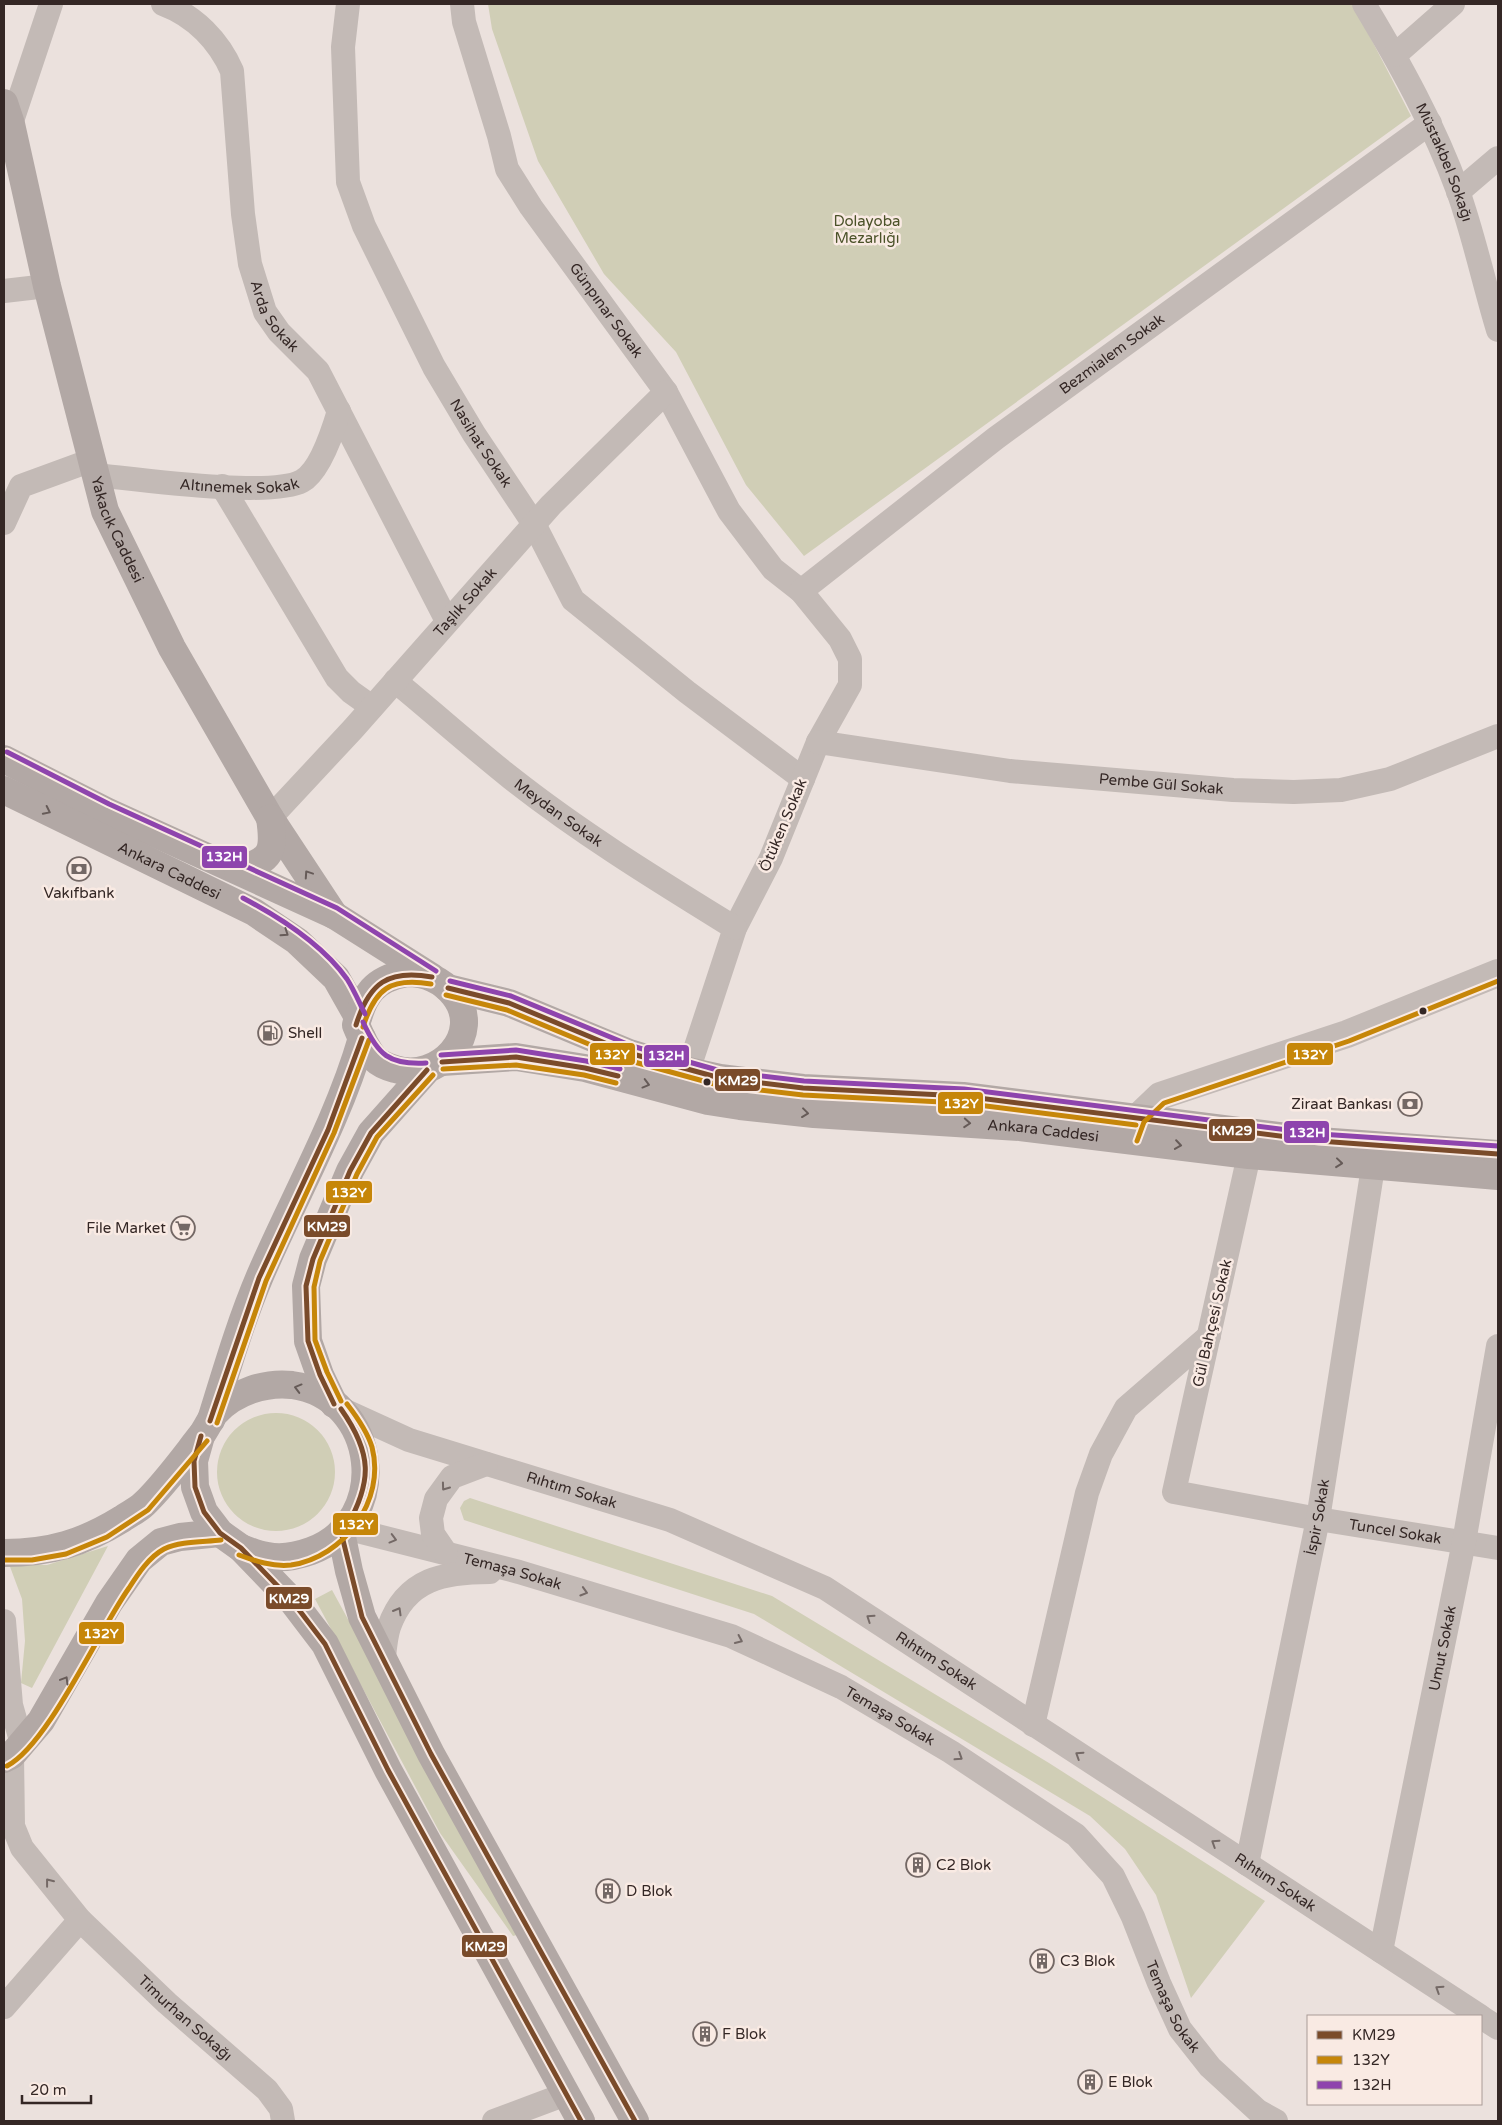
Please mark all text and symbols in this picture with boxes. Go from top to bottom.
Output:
street label: Müstakbel Sokağı [1412,100,1476,224]
park label: Dolayoba Mezarlığı [833,212,901,247]
street label: Günpınar Sokak [566,259,647,361]
street label: Arda Sokak [247,278,303,356]
street label: Bezmialem Sokak [1056,310,1168,398]
street label: Nasihat Sokak [446,396,516,491]
street label: Yakacık Caddesi [87,474,148,586]
street label: Altınemek Sokak [179,474,301,497]
street label: Taşlık Sokak [430,564,500,640]
street label: Pembe Gül Sokak [1098,770,1224,798]
street label: Meydan Sokak [511,775,606,851]
street label: Ötüken Sokak [755,776,811,874]
one-way arrow [42,805,51,815]
street label: Ankara Caddesi [115,838,224,903]
line badge: 132H [201,845,248,869]
text: 132H [206,848,242,865]
bank icon: Vakıfbank [66,856,92,882]
one-way arrow [305,870,314,880]
place label: Vakıfbank [44,884,114,902]
one-way arrow [280,927,289,936]
unlabelled marker [1418,1006,1428,1016]
fuel station icon: Shell [257,1020,283,1046]
place label: Shell [288,1024,322,1042]
line badge: 132Y [589,1042,636,1066]
line badge: 132Y [1286,1042,1334,1066]
line badge: 132H [643,1044,690,1068]
text: 132Y [594,1046,630,1063]
text: 132Y [1292,1046,1328,1063]
text: 132H [648,1047,684,1064]
line badge: KM29 [714,1068,761,1092]
text: KM29 [718,1072,758,1089]
unlabelled marker [702,1077,712,1087]
one-way arrow [641,1078,650,1089]
line badge: 132Y [937,1091,984,1115]
bank icon: Ziraat Bankası [1397,1091,1423,1117]
text: 132Y [943,1095,979,1112]
place label: Ziraat Bankası [1291,1095,1392,1113]
one-way arrow [801,1107,809,1118]
street label: Ankara Caddesi [987,1116,1100,1146]
one-way arrow [963,1118,971,1129]
line badge: KM29 [1208,1118,1256,1142]
line badge: 132H [1283,1120,1330,1144]
text: KM29 [1212,1122,1252,1139]
text: 132H [1289,1124,1325,1141]
one-way arrow [1174,1139,1182,1150]
one-way arrow [1336,1158,1344,1169]
line badge: 132Y [325,1180,373,1204]
text: 132Y [331,1184,367,1201]
line badge: KM29 [303,1214,351,1238]
supermarket icon: File Market [170,1215,196,1241]
text: KM29 [307,1218,347,1235]
place label: File Market [86,1219,166,1237]
street label: Gül Bahçesi Sokak [1189,1257,1235,1389]
one-way arrow [294,1383,303,1393]
street label: Rıhtım Sokak [524,1468,619,1512]
street label: İspir Sokak [1302,1478,1333,1557]
one-way arrow [442,1481,451,1491]
line badge: 132Y [332,1512,379,1536]
street label: Tuncel Sokak [1348,1515,1443,1548]
text: 132Y [338,1516,374,1533]
one-way arrow [389,1533,398,1544]
street label: Temaşa Sokak [461,1549,564,1593]
line badge: KM29 [265,1586,313,1610]
one-way arrow [579,1586,587,1596]
text: KM29 [269,1590,309,1607]
street label: Umut Sokak [1425,1604,1460,1692]
one-way arrow [391,1608,401,1617]
one-way arrow [866,1615,876,1624]
line badge: 132Y [78,1621,125,1645]
text: 132Y [83,1625,119,1642]
street label: Rıhtım Sokak [892,1628,980,1694]
one-way arrow [734,1634,743,1644]
one-way arrow [58,1677,68,1686]
street label: Temaşa Sokak [842,1682,938,1749]
one-way arrow [953,1751,963,1760]
one-way arrow [1075,1752,1085,1761]
one-way arrow [1212,1840,1221,1850]
street label: Rıhtım Sokak [1231,1849,1319,1915]
building icon: C2 Blok [905,1852,931,1878]
place label: C2 Blok [936,1856,991,1874]
building icon: D Blok [595,1878,621,1904]
one-way arrow [47,1879,55,1888]
place label: D Blok [626,1882,673,1900]
line badge: KM29 [461,1934,508,1958]
text: KM29 [465,1938,505,1955]
building icon: C3 Blok [1029,1948,1055,1974]
place label: C3 Blok [1060,1952,1115,1970]
street label: Temaşa Sokak [1142,1958,1204,2056]
street label: Timurhan Sokağı [134,1971,236,2065]
one-way arrow [1436,1986,1445,1996]
legend [1307,2015,1482,2105]
building icon: F Blok [692,2021,718,2047]
place label: F Blok [722,2025,766,2043]
text: KM29 [1352,2026,1395,2044]
text: 132Y [1352,2051,1390,2069]
building icon: E Blok [1077,2069,1103,2095]
scale bar [22,2072,91,2104]
place label: E Blok [1108,2073,1153,2091]
text: 132H [1352,2076,1392,2094]
text: 20 m [30,2081,67,2099]

